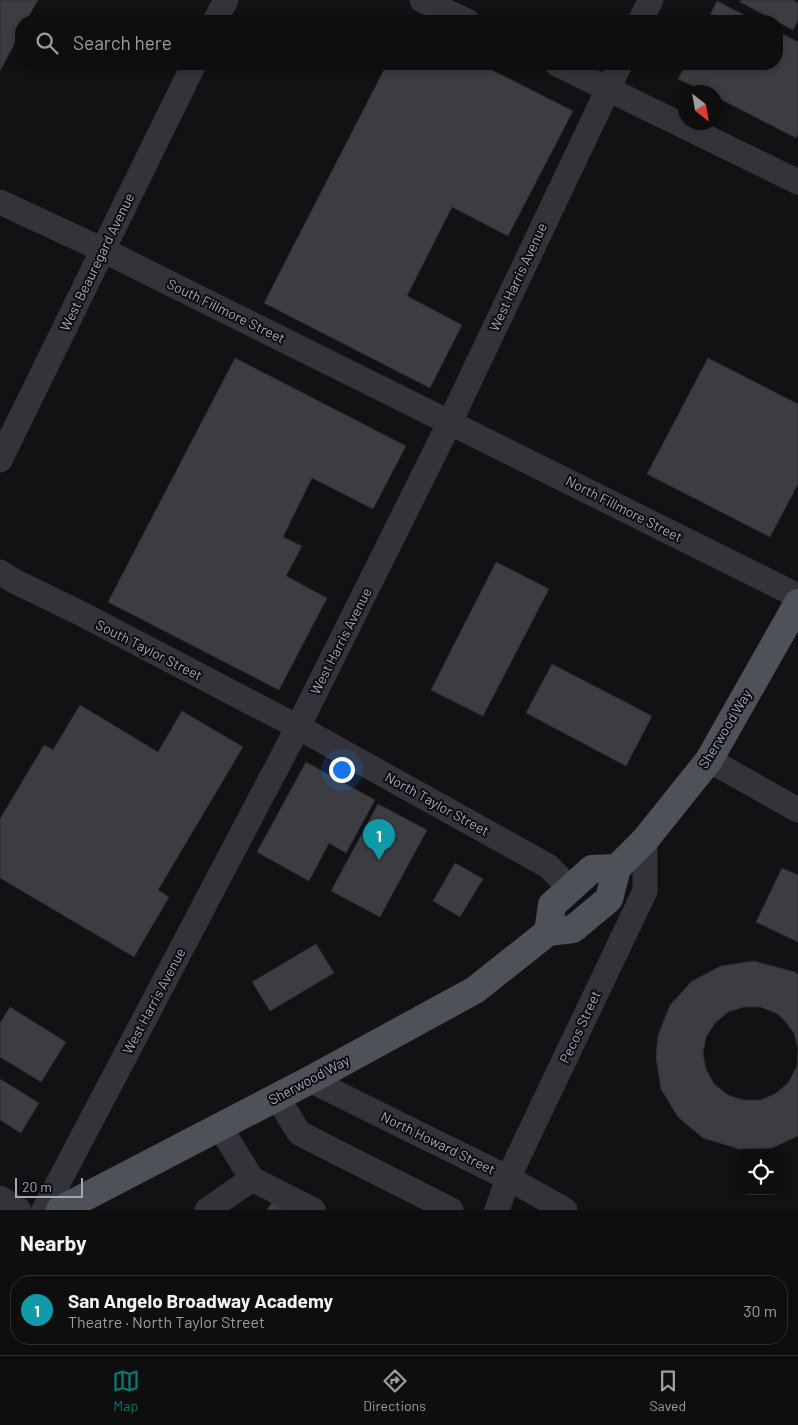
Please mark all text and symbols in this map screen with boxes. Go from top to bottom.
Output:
search box [15,15,783,70]
icon: search [33,29,61,57]
text: Search here [73,31,172,54]
north arrow [678,85,723,130]
street label: West Beauregard Avenue [56,190,137,334]
street label: West Harris Avenue [485,220,550,334]
street label: South Fillmore Street [164,275,288,347]
street label: North Fillmore Street [563,472,685,545]
street label: West Harris Avenue [306,584,375,697]
street label: South Taylor Street [93,615,205,684]
street label: Sherwood Way [694,686,755,771]
your location [329,757,355,783]
street label: North Taylor Street [382,768,492,839]
pin: 1 [363,819,395,860]
street label: West Harris Avenue [118,945,189,1057]
street label: Pecos Street [555,988,604,1066]
street label: Sherwood Way [265,1051,353,1108]
street label: North Howard Street [378,1107,498,1178]
map controls [738,1150,783,1195]
button: locate [738,1150,783,1195]
scale bar [15,1175,82,1198]
text: 20 m [22,1178,52,1195]
text: Nearby [20,1230,86,1255]
text: San Angelo Broadway Academy [68,1289,333,1312]
text: 1 [34,1301,40,1320]
text: 30 m [743,1301,777,1320]
text: Theatre · North Taylor Street [68,1312,265,1331]
tab: Map [112,1367,140,1414]
tab: Directions [363,1367,426,1414]
tab: Saved [649,1367,686,1414]

